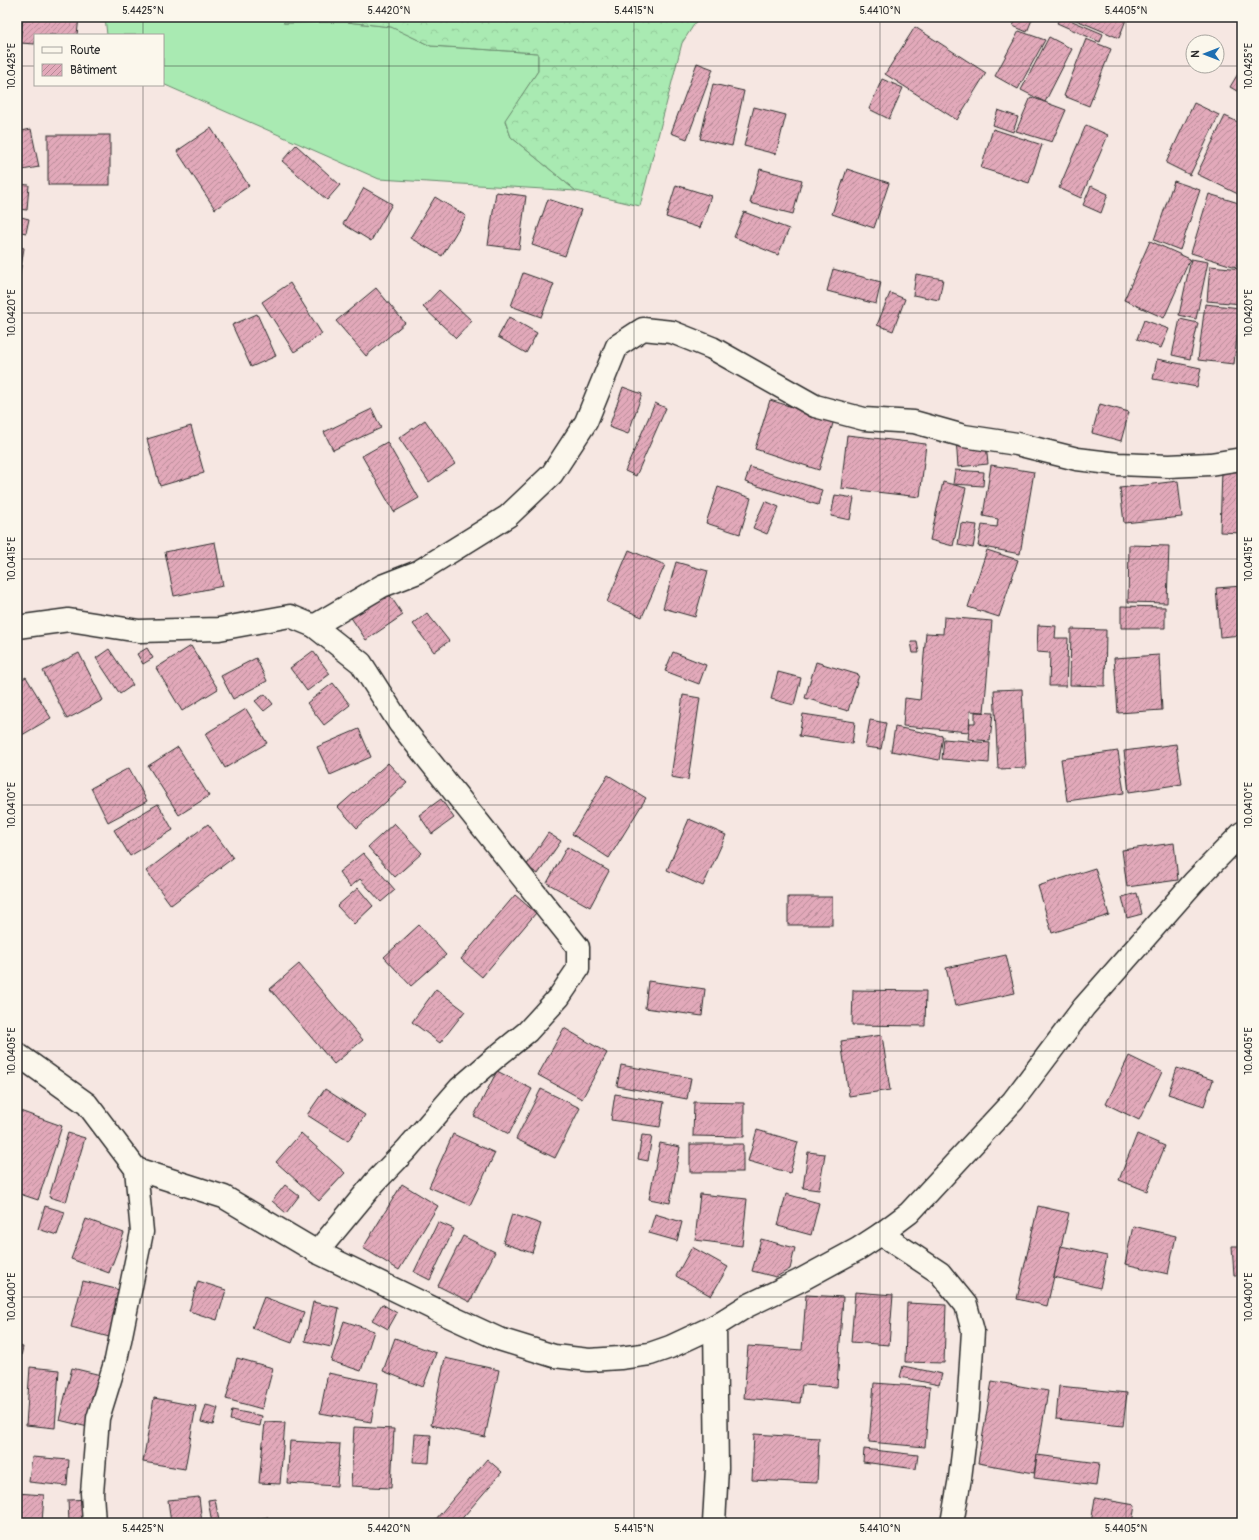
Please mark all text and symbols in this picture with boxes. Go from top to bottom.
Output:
text: 5.4425°N [122,5,164,17]
text: 5.4420°N [368,5,411,17]
text: 5.4415°N [614,5,654,17]
text: 5.4410°N [859,5,901,17]
text: 5.4405°N [1105,5,1148,17]
legend [34,34,164,86]
north arrow [1185,34,1225,74]
text: 10.0425°E [6,43,18,89]
text: Route [70,43,100,58]
text: 10.0425°E [1243,43,1255,89]
text: N [1189,50,1202,58]
text: Bâtiment [70,63,117,78]
text: 10.0420°E [6,289,18,337]
text: 10.0420°E [1243,289,1255,337]
text: 10.0415°E [6,537,18,581]
text: 10.0415°E [1243,537,1255,581]
text: 10.0410°E [6,782,18,828]
text: 10.0410°E [1243,782,1255,828]
text: 10.0405°E [6,1027,18,1075]
text: 10.0405°E [1243,1027,1255,1075]
text: 10.0400°E [6,1273,18,1321]
text: 10.0400°E [1243,1273,1255,1321]
text: 5.4425°N [122,1523,164,1535]
text: 5.4420°N [368,1523,411,1535]
text: 5.4415°N [614,1523,654,1535]
text: 5.4410°N [859,1523,901,1535]
text: 5.4405°N [1105,1523,1148,1535]

